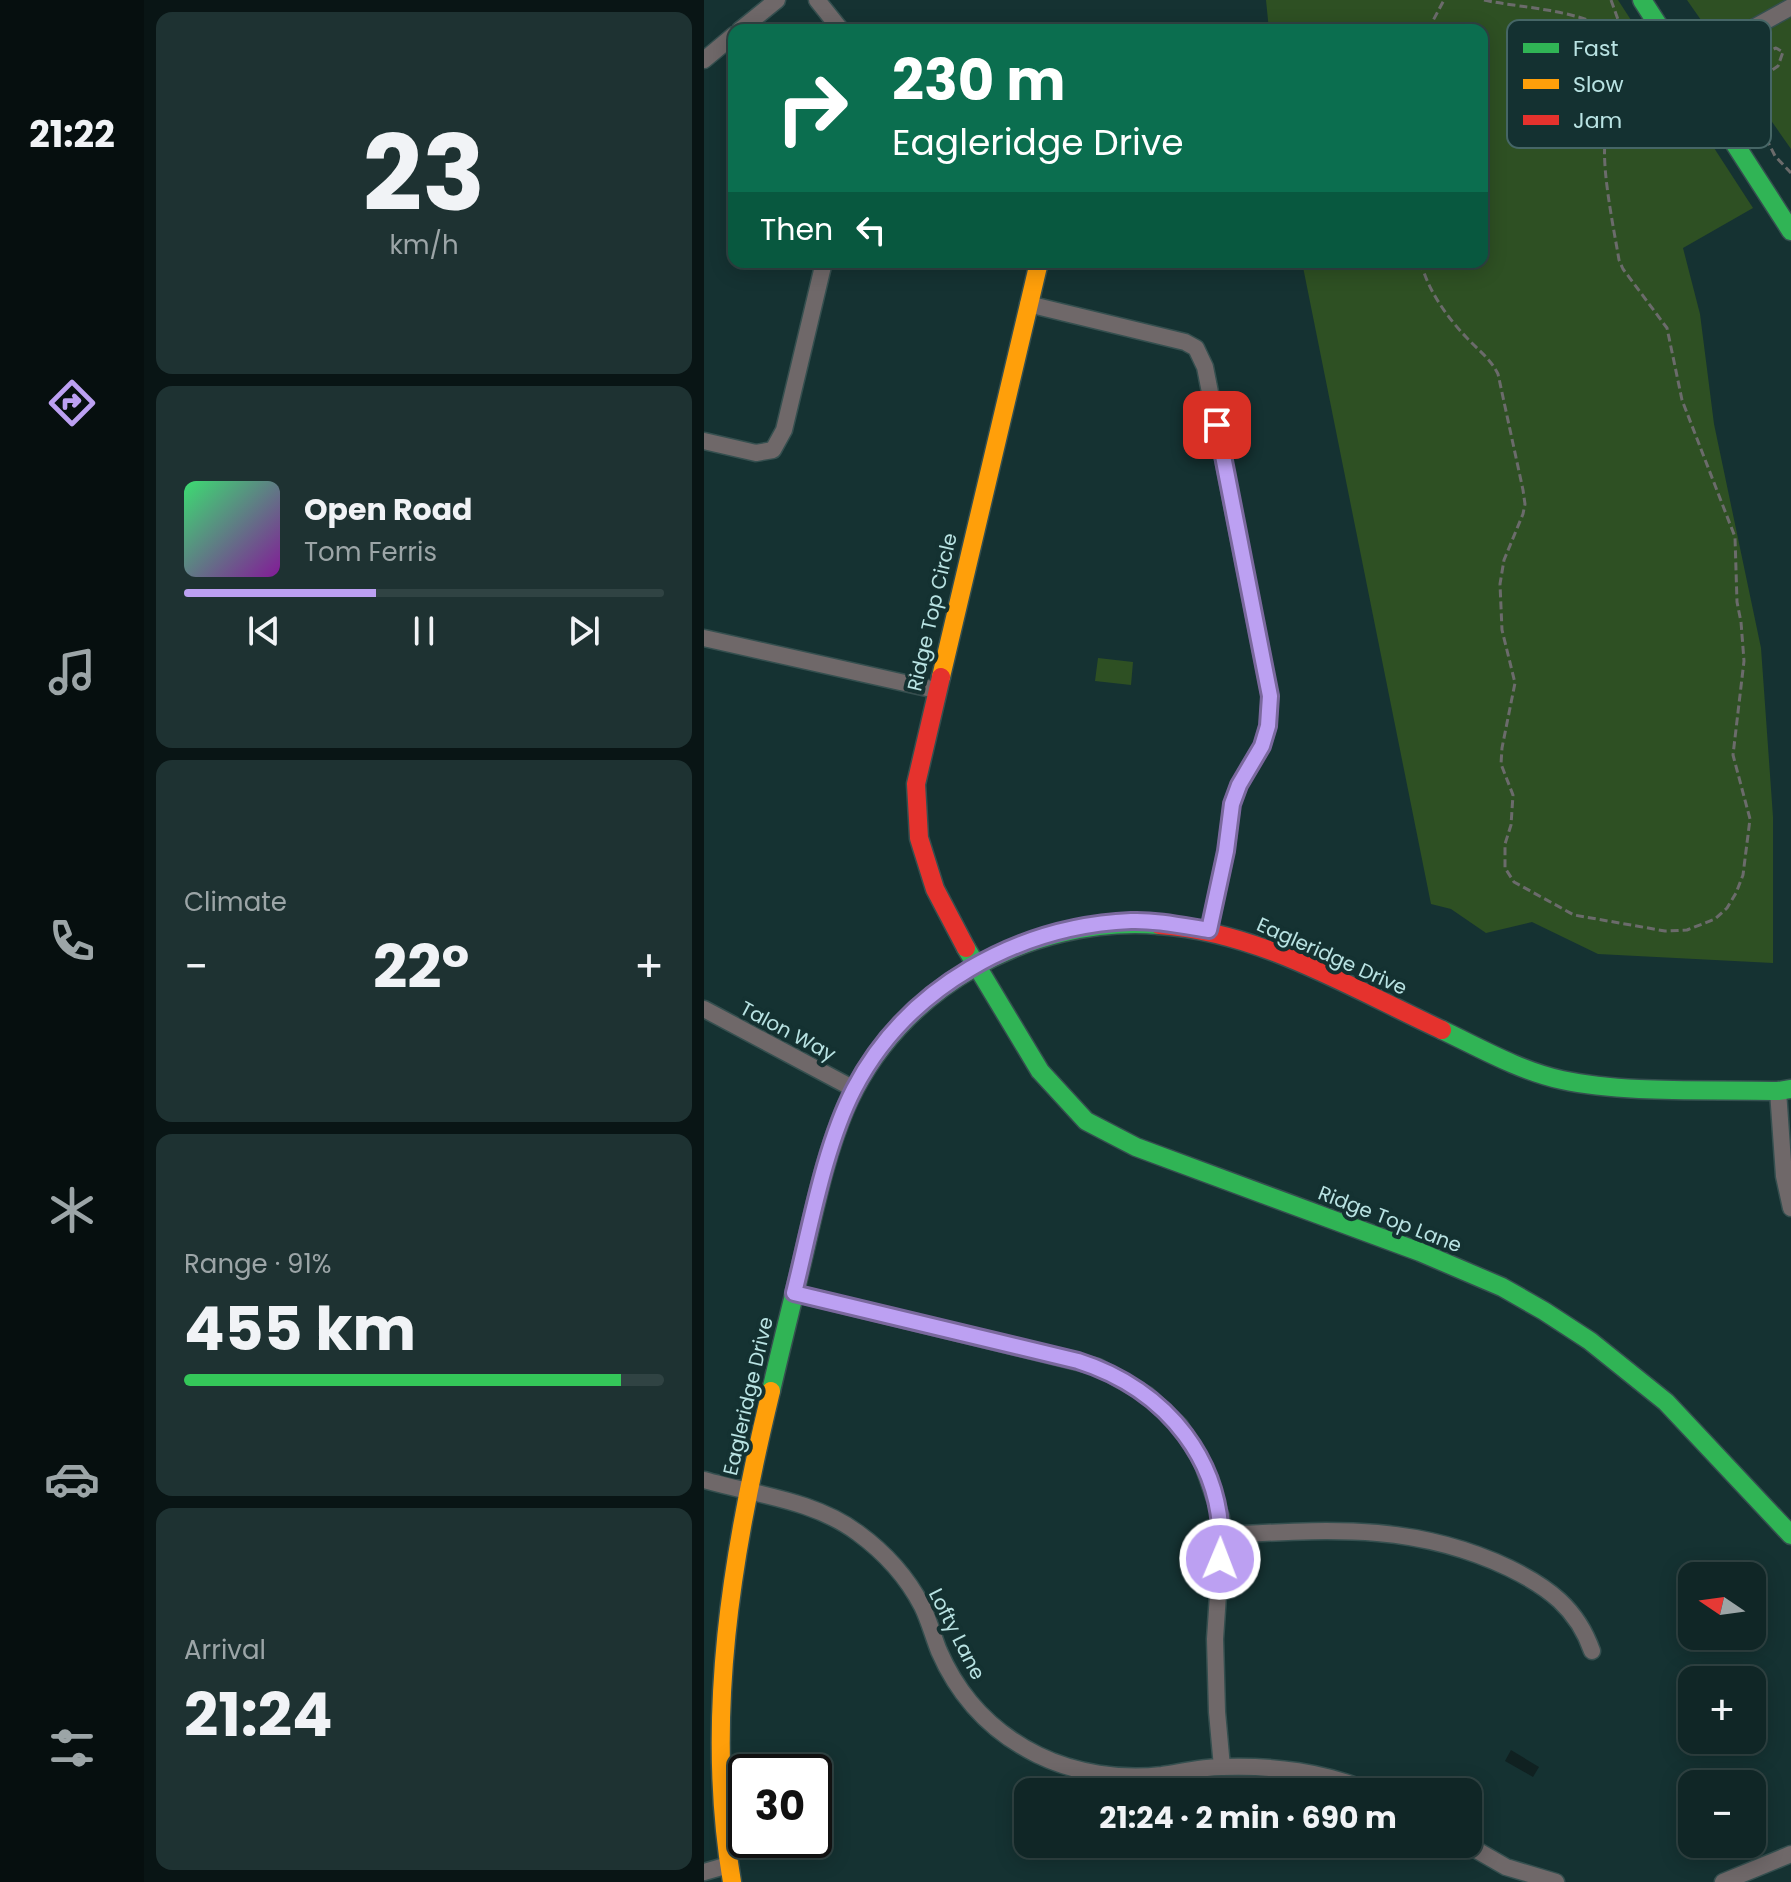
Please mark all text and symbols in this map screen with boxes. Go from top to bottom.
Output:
legend [1507,20,1771,148]
text: Fast [1573,33,1618,64]
text: 230 m [892,41,1066,120]
icon: right [760,56,864,160]
text: Slow [1573,69,1623,100]
text: 23 [363,101,485,246]
text: Jam [1573,105,1622,136]
text: 21:22 [29,109,115,160]
text: Eagleridge Drive [892,117,1183,168]
text: Then [760,208,833,251]
icon: left [849,208,893,252]
text: km/h [389,227,459,263]
icon: directions [44,375,100,431]
pin [1183,391,1251,459]
icon: arrive [1195,403,1239,447]
text: Open Road [304,488,472,531]
street label: Ridge Top Circle [900,530,964,694]
text: Tom Ferris [304,534,437,570]
icon: previous [242,609,286,653]
icon: pause [402,609,446,653]
icon: next [562,609,606,653]
icon: music [44,644,100,700]
text: Climate [184,884,287,920]
street label: Eagleridge Drive [1252,910,1412,1002]
icon: phone [44,913,100,969]
text: 22° [373,925,469,1009]
text: − [184,936,208,997]
text: + [634,936,664,997]
street label: Talon Way [735,994,841,1068]
street label: Ridge Top Lane [1314,1179,1466,1259]
icon: climate [44,1182,100,1238]
text: Range · 91% [184,1246,332,1282]
text: 455 km [184,1287,416,1371]
street label: Eagleridge Drive [716,1314,780,1478]
icon: car [44,1451,100,1507]
position arrow [1178,1517,1262,1601]
north arrow [1678,1562,1766,1650]
map controls [1678,1562,1766,1858]
street label: Lofty Lane [922,1583,992,1685]
text: Arrival [184,1632,266,1668]
button: + [1678,1666,1766,1754]
text: 21:24 [184,1673,333,1757]
icon: filters [44,1720,100,1776]
speed limit sign: 30 [728,1754,832,1858]
button: − [1678,1770,1766,1858]
text: 21:24 · 2 min · 690 m [1099,1796,1397,1839]

